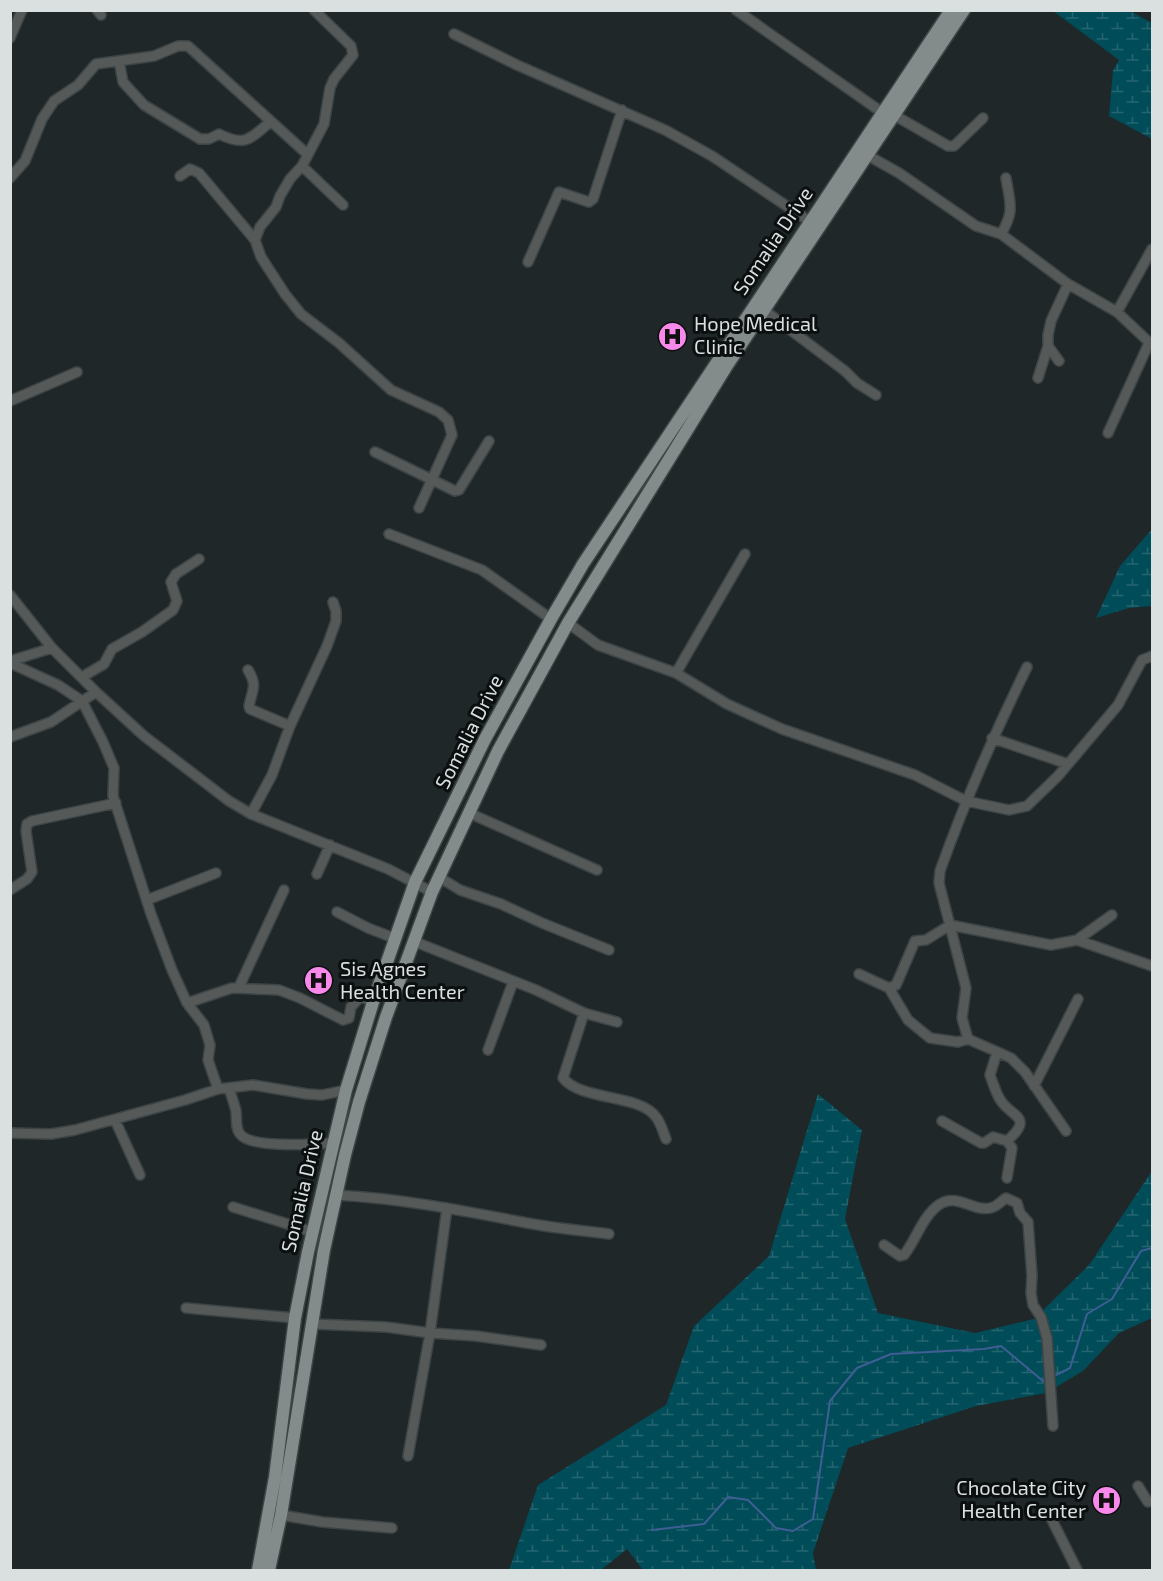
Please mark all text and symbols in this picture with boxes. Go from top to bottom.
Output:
street label: Somalia Drive [727,182,817,299]
place label: Hope Medical Clinic [694,311,817,358]
hospital icon: Hope Medical Clinic [657,320,689,352]
street label: Somalia Drive [429,670,507,793]
place label: Sis Agnes Health Center [340,956,465,1003]
hospital icon: Sis Agnes Health Center [303,964,335,996]
street label: Somalia Drive [275,1127,327,1254]
place label: Chocolate City Health Center [956,1475,1086,1522]
hospital icon: Chocolate City Health Center [1091,1484,1123,1516]

